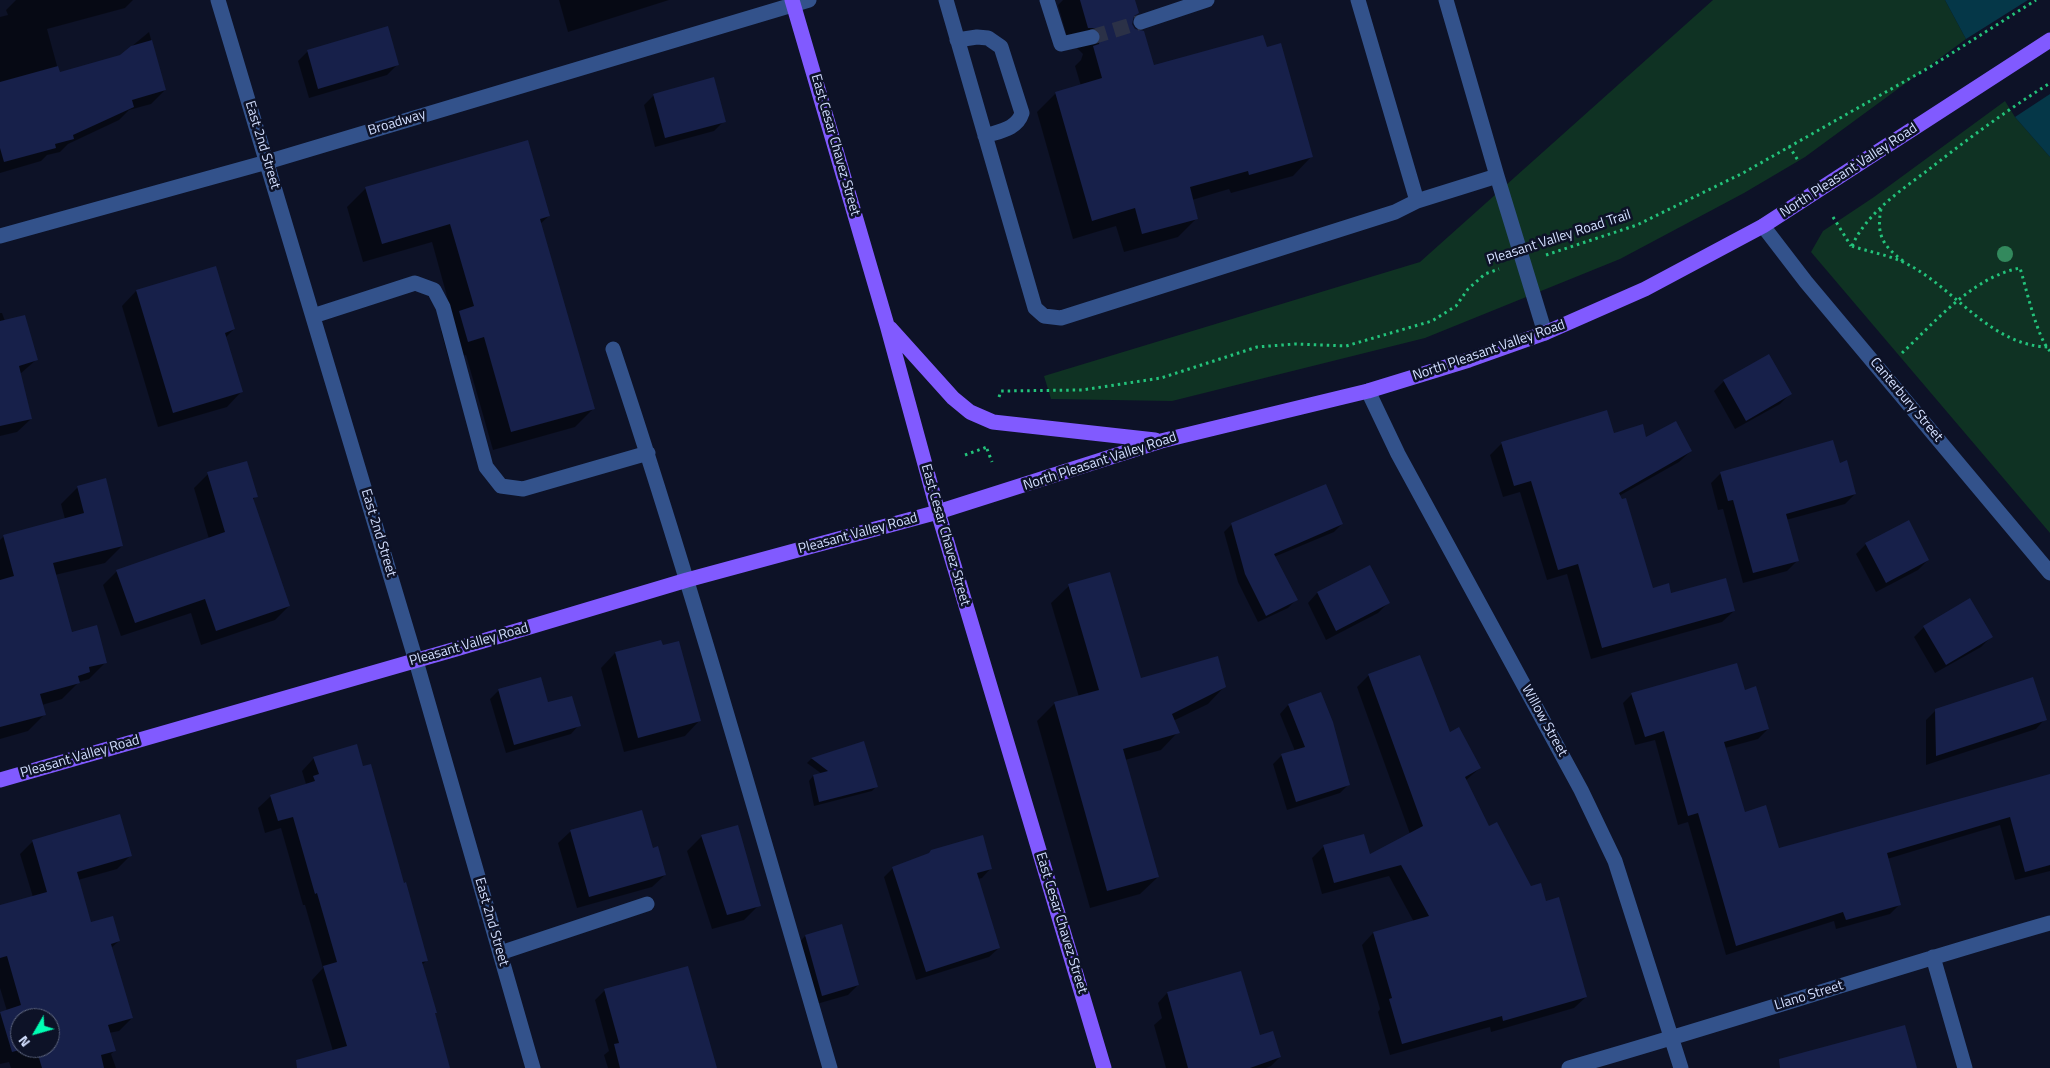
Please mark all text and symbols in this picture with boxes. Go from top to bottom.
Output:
street label: East Cesar Chavez Street [807,72,863,218]
street label: East 2nd Street [241,99,283,191]
street label: Broadway [366,106,428,140]
street label: North Pleasant Valley Road [1777,120,1921,222]
street label: Pleasant Valley Road Trail [1485,207,1633,269]
street label: North Pleasant Valley Road [1411,317,1567,385]
street label: Canterbury Street [1866,355,1946,445]
street label: North Pleasant Valley Road [1021,429,1179,495]
street label: East Cesar Chavez Street [917,462,973,608]
street label: East 2nd Street [357,487,399,579]
street label: Pleasant Valley Road [796,510,920,558]
street label: Pleasant Valley Road [408,620,530,670]
street label: Willow Street [1517,682,1571,760]
street label: Pleasant Valley Road [19,732,141,782]
street label: East Cesar Chavez Street [1032,850,1090,996]
street label: East 2nd Street [470,876,512,968]
street label: Llano Street [1773,978,1845,1014]
north arrow [10,1008,60,1058]
text: N [12,1032,35,1052]

